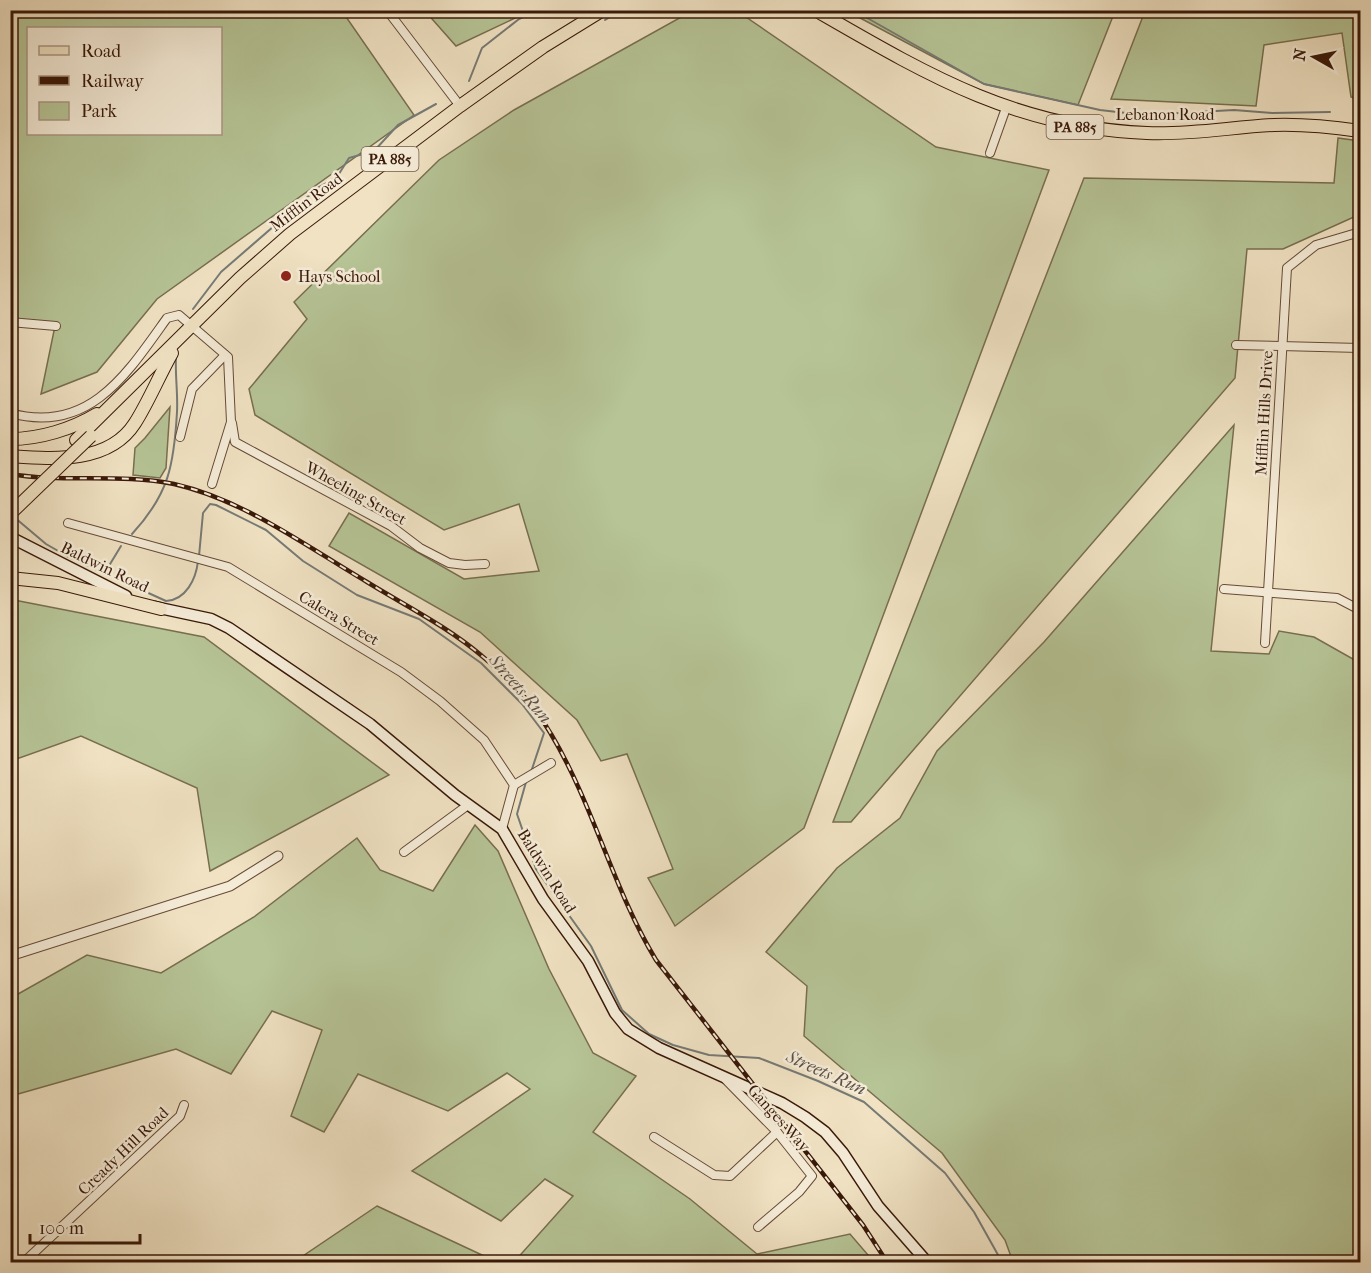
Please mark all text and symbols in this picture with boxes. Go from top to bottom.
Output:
legend [27,27,222,135]
north arrow [1284,27,1344,87]
text: Road [81,41,121,62]
text: N [1289,46,1310,62]
text: Railway [81,71,145,92]
text: Park [81,101,118,122]
street label: Lebanon Road [1116,105,1215,124]
road number: PA 885 [1046,115,1104,139]
road number: PA 885 [362,147,418,171]
street label: Mifflin Road [266,168,346,235]
place label: Hays School [298,267,381,286]
marker: Hays School [279,269,293,283]
street label: Mifflin Hills Drive [1251,350,1277,476]
street label: Wheeling Street [301,457,410,529]
street label: Baldwin Road [58,537,152,597]
street label: Calera Street [295,587,383,650]
water label: Streets Run [484,649,556,728]
street label: Baldwin Road [514,825,581,917]
water label: Streets Run [782,1046,869,1100]
street label: Ganges Way [744,1080,815,1156]
street label: Cready Hill Road [74,1103,172,1199]
scale bar [30,1207,140,1245]
text: 100 m [39,1218,84,1239]

